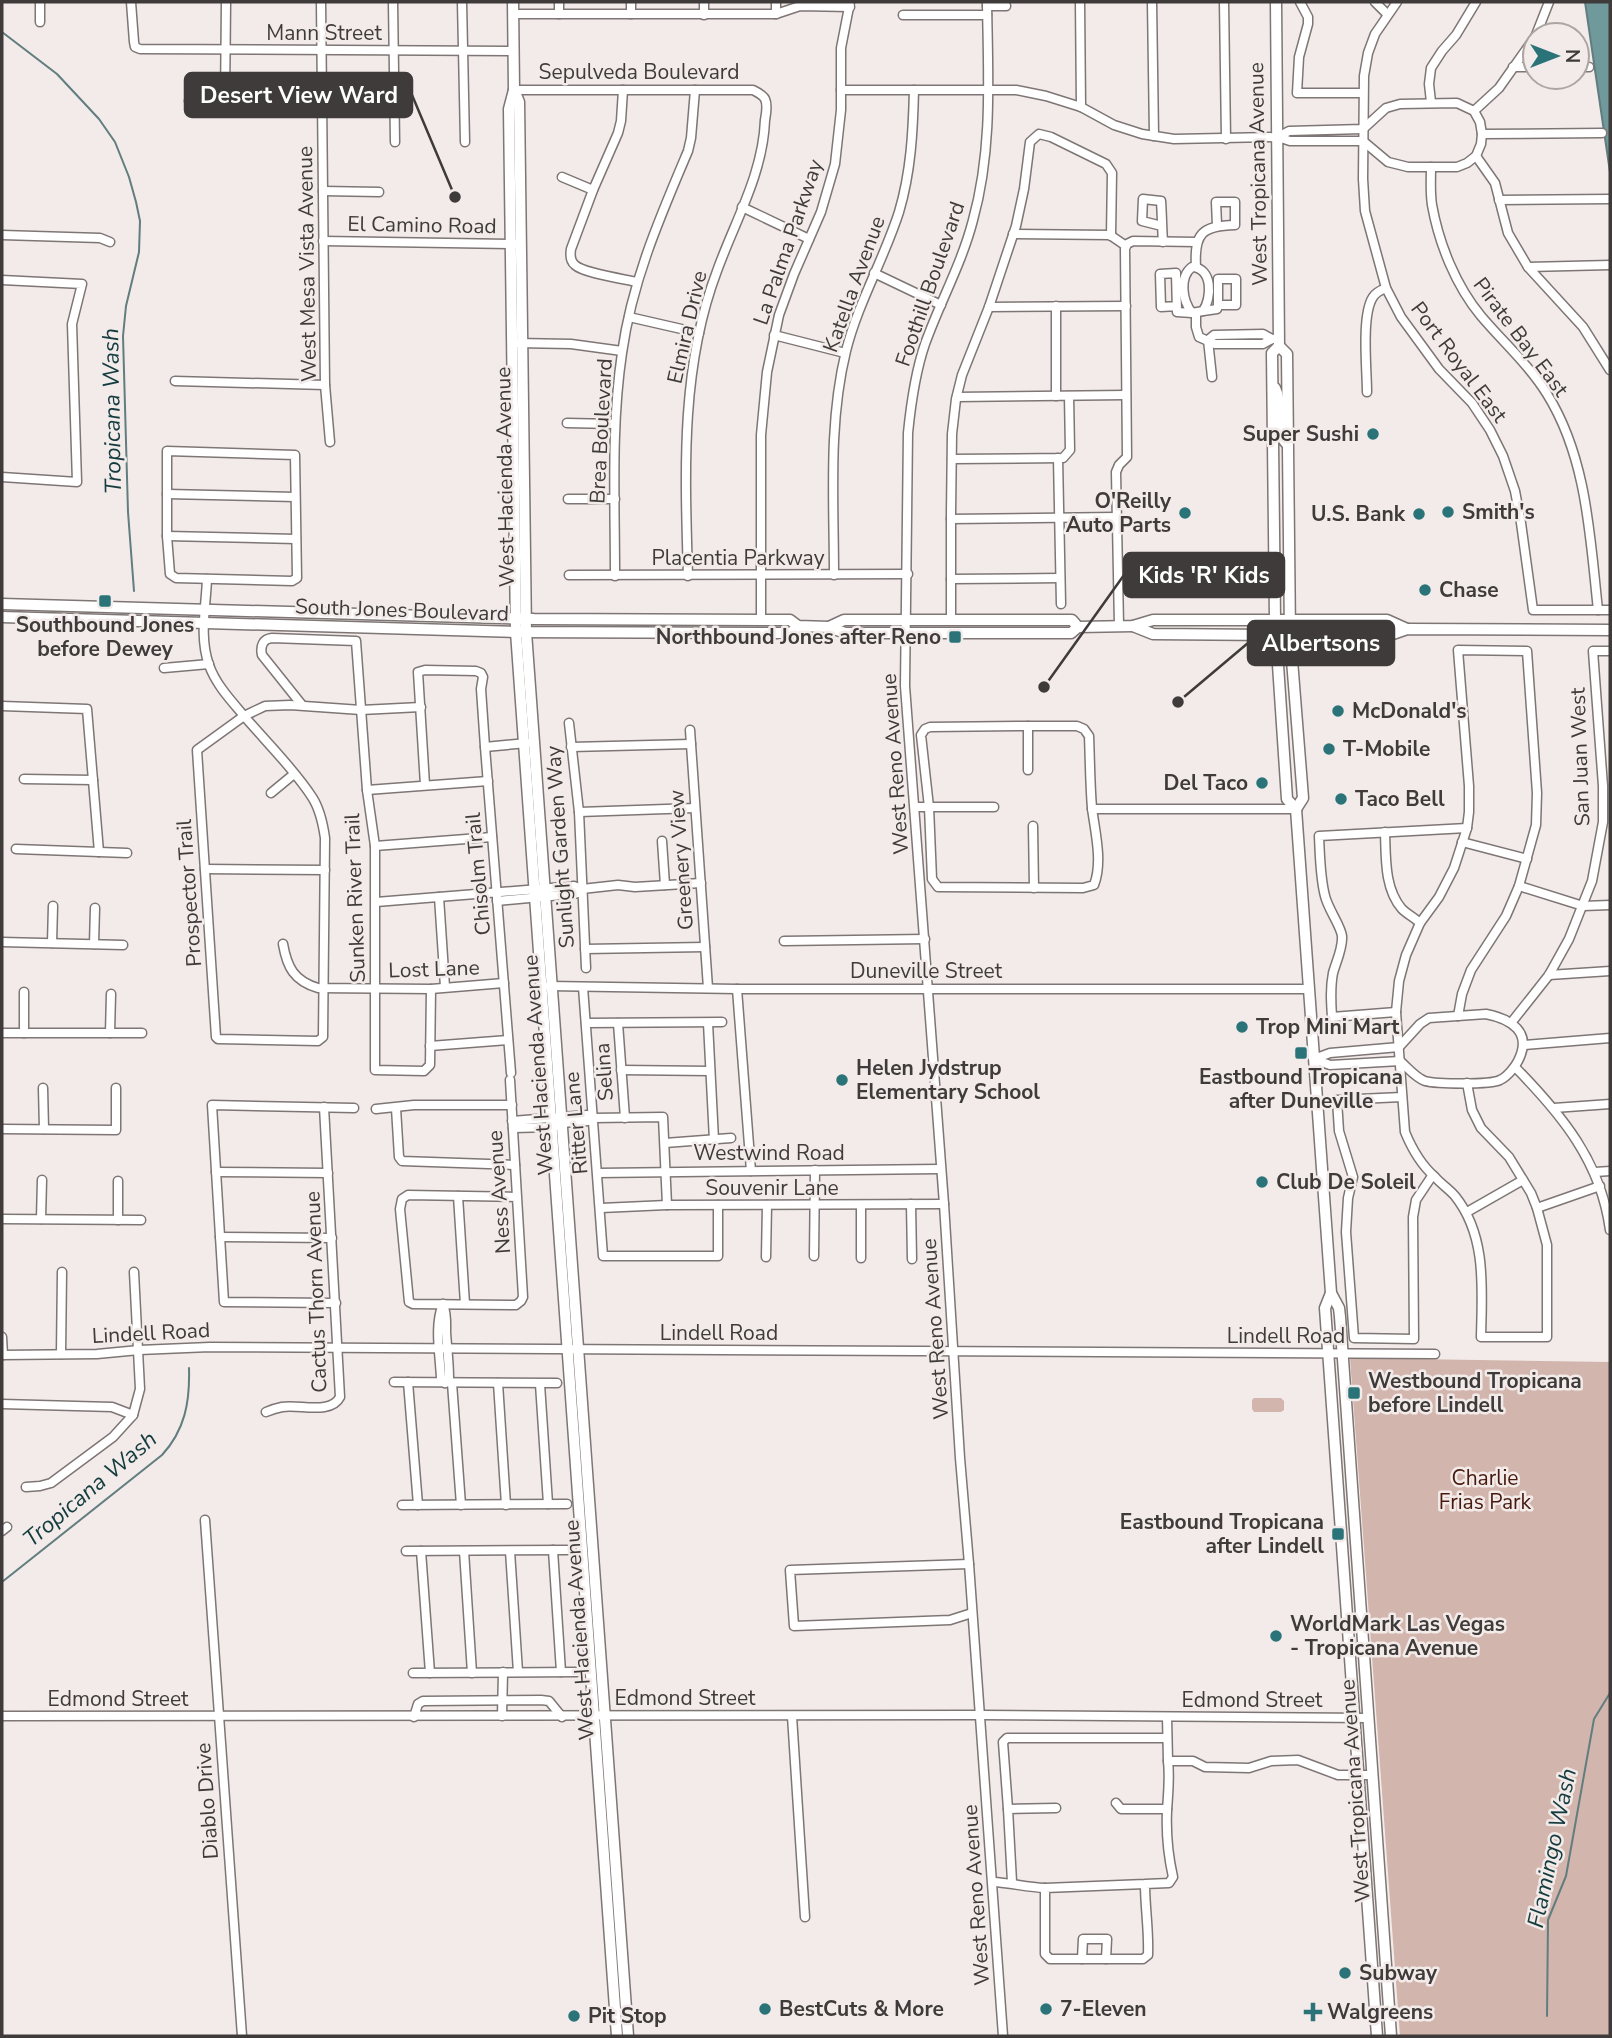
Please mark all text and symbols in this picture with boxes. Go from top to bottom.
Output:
street label: Mann Street [266,19,382,47]
north arrow [1521,21,1591,91]
text: N [1559,49,1585,63]
street label: Sepulveda Boulevard [539,58,739,86]
street label: West Tropicana Avenue [1242,62,1274,286]
callout: Desert View Ward [185,73,412,117]
text: Desert View Ward [200,80,398,111]
street label: West Mesa Vista Avenue [291,146,323,382]
street label: La Palma Parkway [747,155,830,329]
street label: Foothill Boulevard [889,198,971,370]
street label: El Camino Road [347,210,497,240]
street label: Katella Avenue [816,212,892,356]
street label: Elmira Drive [660,268,714,386]
street label: Pirate Bay East [1467,272,1575,403]
street label: Port Royal East [1404,296,1514,429]
water label: Tropicana Wash [95,328,129,494]
street label: Brea Boulevard [583,358,619,504]
street label: West Hacienda Avenue [489,366,521,588]
place label: Super Sushi [1242,420,1359,448]
marker: Super Sushi [1365,426,1381,442]
place label: O'Reilly Auto Parts [1066,487,1172,539]
place label: Smith's [1462,498,1535,526]
place label: U.S. Bank [1311,500,1406,528]
marker: Smith's [1440,504,1456,520]
marker: O'Reilly Auto Parts [1177,505,1193,521]
marker: U.S. Bank [1411,506,1427,522]
street label: Placentia Parkway [652,544,825,572]
callout: Kids 'R' Kids [1124,553,1284,597]
text: Kids 'R' Kids [1138,560,1270,591]
place label: Chase [1439,576,1499,604]
marker: Chase [1417,582,1433,598]
street label: South Jones Boulevard [294,592,510,628]
marker: Southbound Jones before Dewey [97,593,113,609]
place label: Southbound Jones before Dewey [16,611,194,663]
callout: Albertsons [1248,621,1394,665]
place label: Northbound Jones after Reno [656,623,941,651]
text: Albertsons [1262,628,1380,659]
marker: Northbound Jones after Reno [947,629,963,645]
street label: West Reno Avenue [875,673,915,855]
street label: San Juan West [1564,687,1596,827]
place label: McDonald's [1352,697,1467,725]
marker: McDonald's [1330,703,1346,719]
place label: T-Mobile [1343,735,1430,763]
marker: T-Mobile [1321,741,1337,757]
street label: Sunlight Garden Way [539,745,581,949]
place label: Del Taco [1164,769,1248,797]
marker: Del Taco [1254,775,1270,791]
place label: Taco Bell [1355,785,1445,813]
street label: Greenery View [662,789,700,931]
marker: Taco Bell [1333,791,1349,807]
street label: Chisolm Trail [459,811,497,936]
street label: Sunken River Trail [338,812,372,983]
street label: Prospector Trail [170,817,208,968]
street label: Lost Lane [388,953,480,985]
street label: West Hacienda Avenue [516,954,560,1176]
street label: Duneville Street [850,957,1003,985]
place label: Trop Mini Mart [1256,1013,1400,1041]
marker: Trop Mini Mart [1234,1019,1250,1035]
street label: Selina [588,1042,620,1102]
marker: Eastbound Tropicana after Duneville [1293,1045,1309,1061]
place label: Helen Jydstrup Elementary School [856,1054,1040,1106]
place label: Eastbound Tropicana after Duneville [1199,1063,1403,1115]
street label: Ritter Lane [558,1070,594,1176]
marker: Helen Jydstrup Elementary School [834,1072,850,1088]
street label: Ness Avenue [481,1129,517,1255]
street label: Westwind Road [693,1139,845,1167]
place label: Club De Soleil [1276,1168,1416,1196]
street label: Souvenir Lane [705,1174,839,1202]
marker: Club De Soleil [1254,1174,1270,1190]
street label: Cactus Thorn Avenue [298,1191,334,1393]
street label: West Reno Avenue [915,1238,955,1420]
street label: Lindell Road [91,1316,211,1350]
street label: Lindell Road [660,1319,778,1347]
street label: Lindell Road [1227,1322,1345,1350]
place label: Westbound Tropicana before Lindell [1368,1367,1582,1419]
marker: Westbound Tropicana before Lindell [1346,1385,1362,1401]
water label: Tropicana Wash [16,1424,164,1554]
park label: Charlie Frias Park [1439,1464,1532,1516]
place label: Eastbound Tropicana after Lindell [1120,1508,1324,1560]
street label: West Hacienda Avenue [557,1519,601,1741]
marker: Eastbound Tropicana after Lindell [1330,1526,1346,1542]
place label: WorldMark Las Vegas - Tropicana Avenue [1290,1610,1505,1662]
marker: WorldMark Las Vegas - Tropicana Avenue [1268,1628,1284,1644]
street label: West Tropicana Avenue [1333,1678,1377,1904]
street label: Edmond Street [615,1684,756,1712]
street label: Edmond Street [48,1685,189,1713]
street label: Edmond Street [1182,1686,1323,1714]
street label: Diablo Drive [189,1742,225,1860]
water label: Flamingo Wash [1520,1765,1584,1931]
street label: West Reno Avenue [956,1804,996,1986]
place label: Subway [1359,1959,1438,1987]
marker: Subway [1337,1965,1353,1981]
place label: BestCuts & More [779,1995,944,2023]
place label: 7-Eleven [1060,1995,1147,2023]
place label: Walgreens [1327,1998,1433,2026]
marker: BestCuts & More [757,2001,773,2017]
marker: 7-Eleven [1038,2001,1054,2017]
place label: Pit Stop [588,2002,667,2030]
marker: Walgreens [1305,2004,1321,2020]
marker: Pit Stop [566,2008,582,2024]

